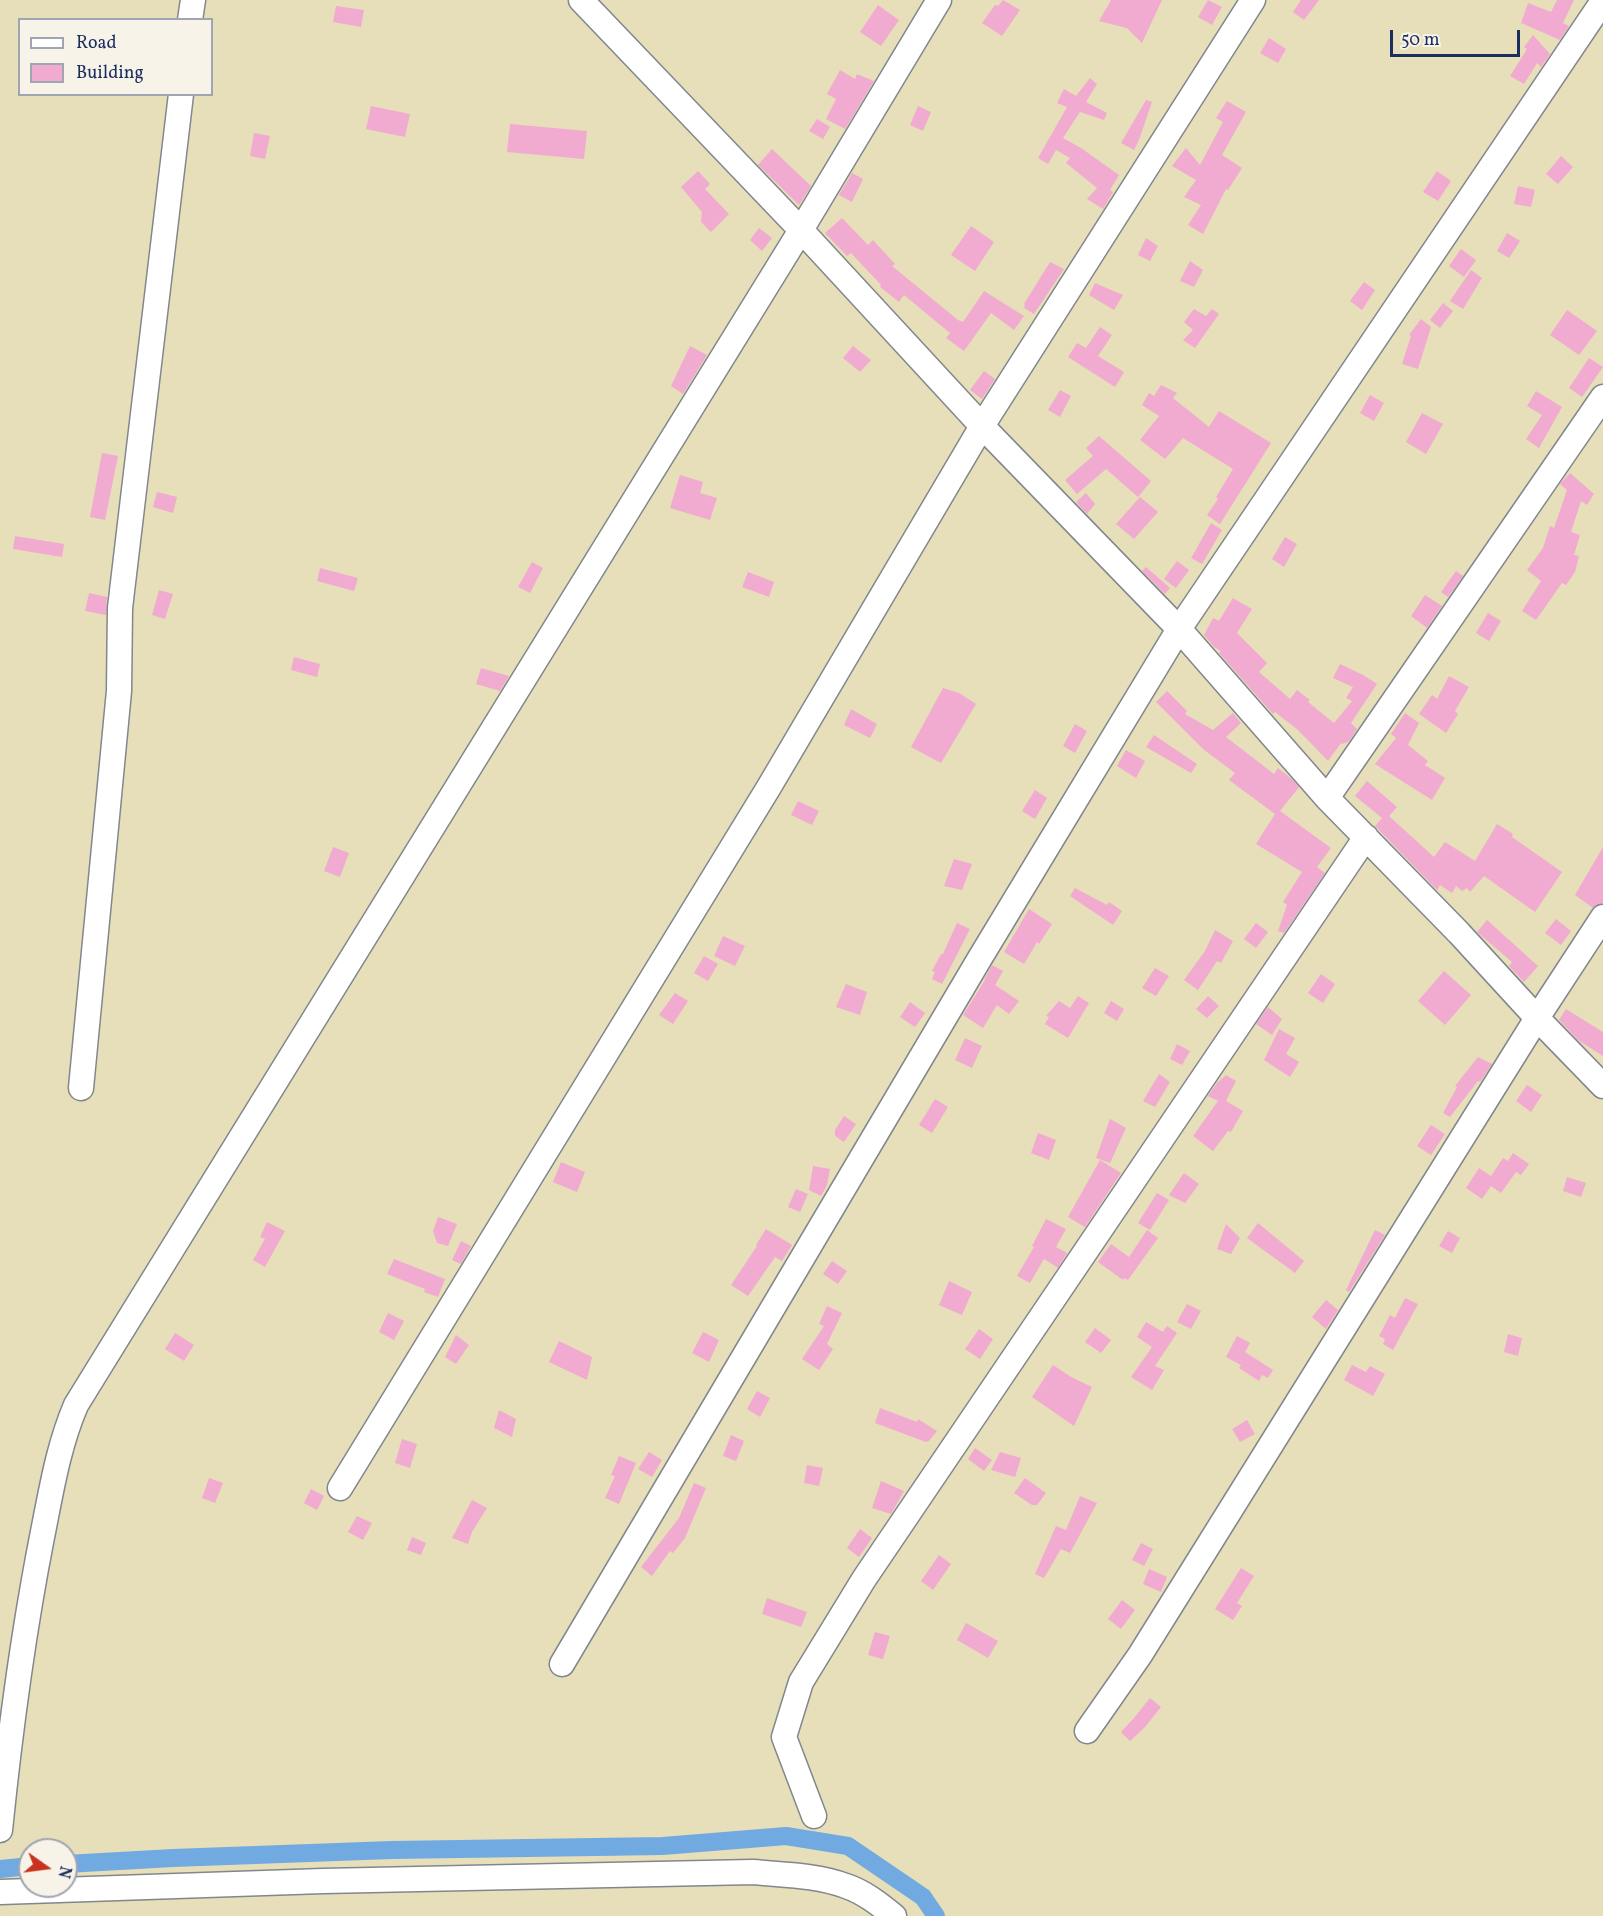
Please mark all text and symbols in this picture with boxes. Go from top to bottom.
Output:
legend [18,18,213,96]
scale bar [1393,18,1524,56]
text: 50 m [1401,28,1440,53]
text: Road [76,31,117,56]
text: Building [76,61,144,86]
north arrow [18,1838,78,1898]
text: N [51,1864,76,1880]

